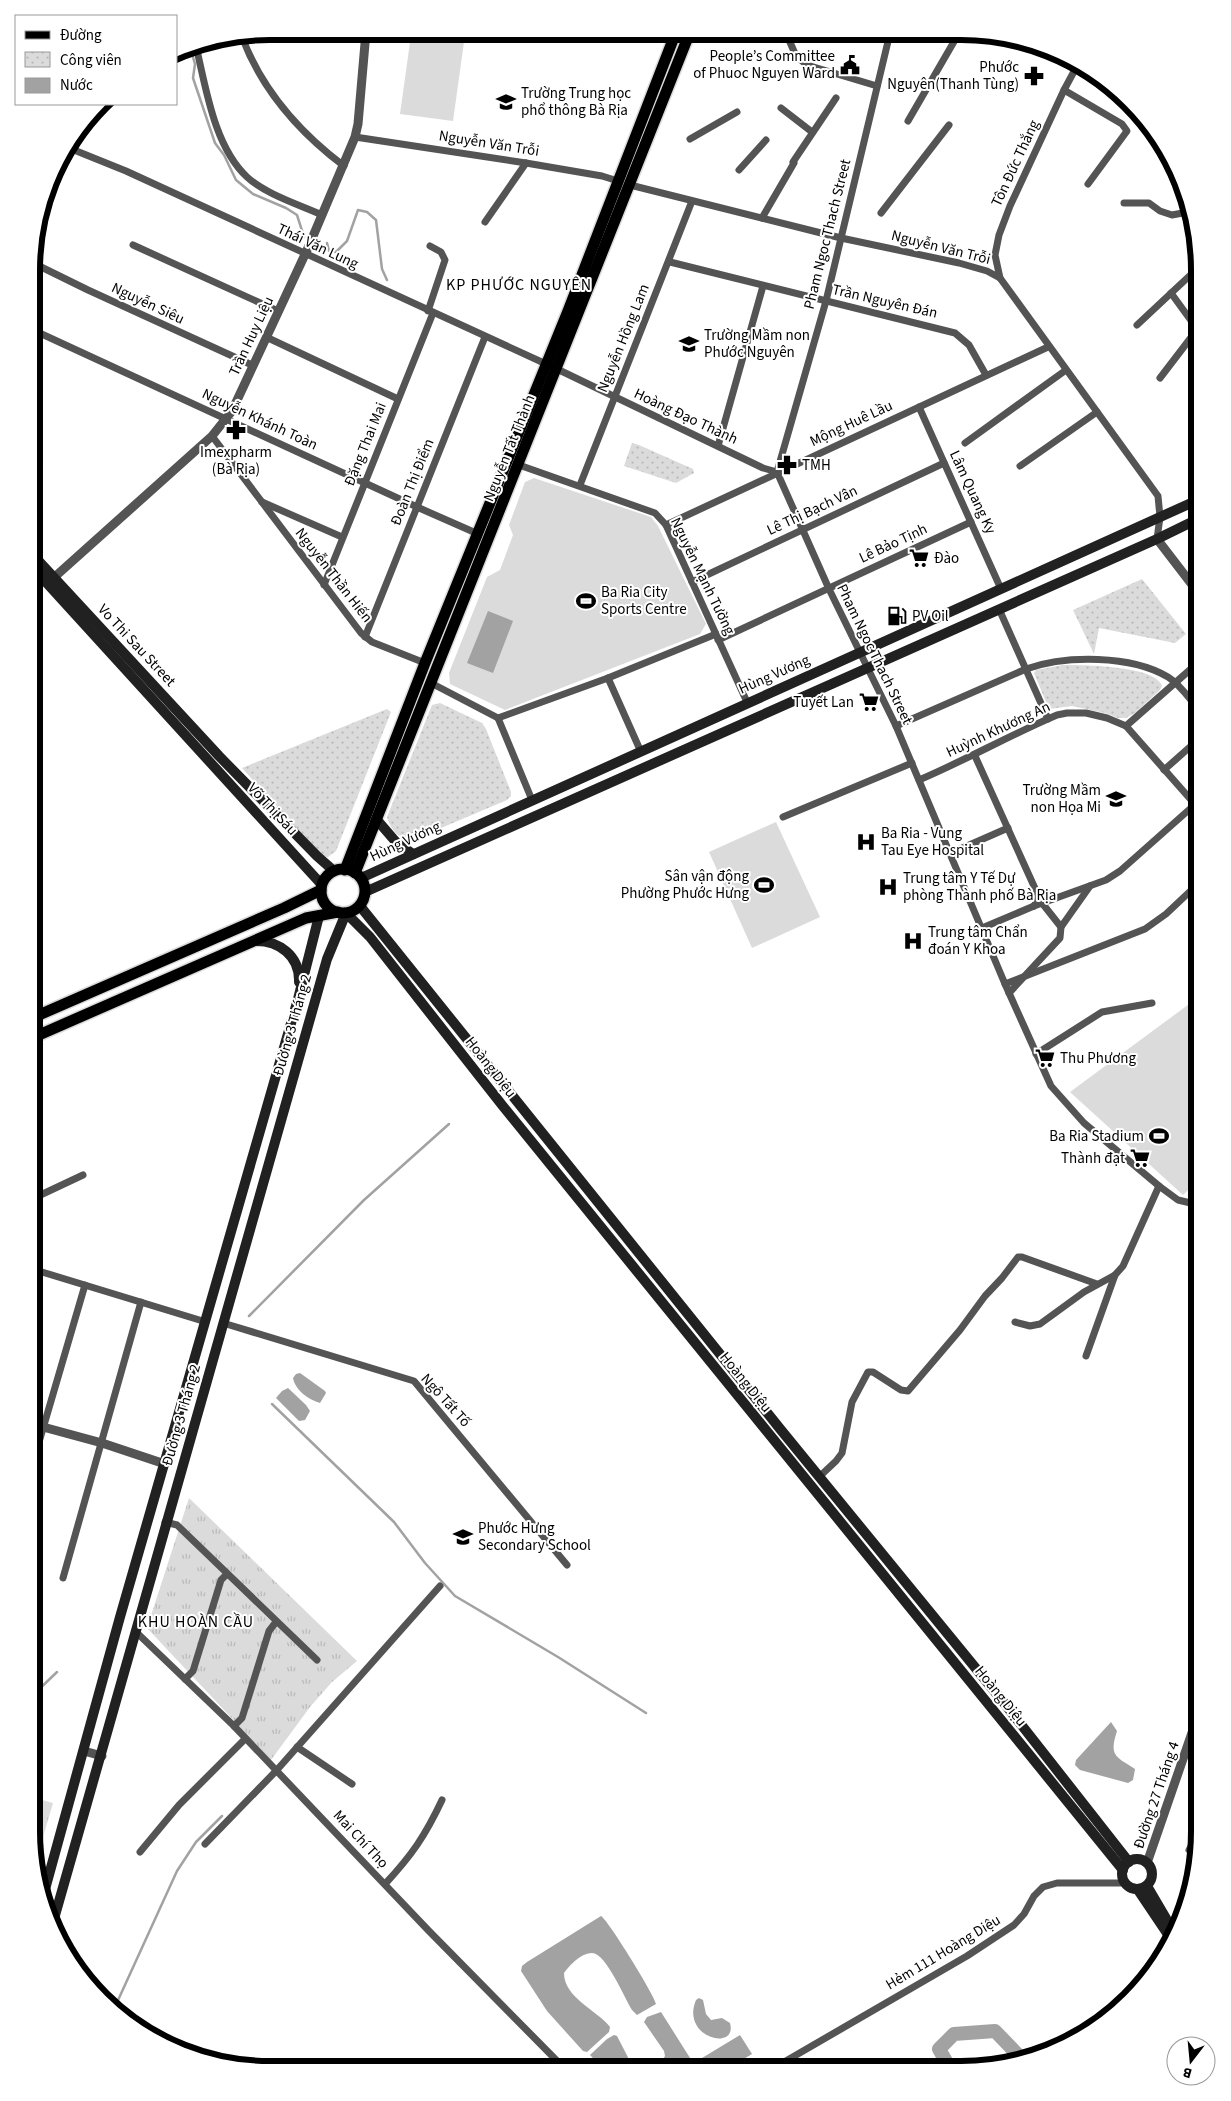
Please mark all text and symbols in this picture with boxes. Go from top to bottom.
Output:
legend [15,15,178,105]
text: Đường [60,25,102,46]
place label: People’s Committee of Phuoc Nguyen Ward [693,46,835,84]
text: Công viên [60,50,122,71]
public building icon: People’s Committee of Phuoc Nguyen Ward [839,54,861,76]
place label: Phước Nguyên(Thanh Tùng) [887,57,1019,95]
pharmacy icon: Phước Nguyên(Thanh Tùng) [1023,65,1045,87]
text: Nước [60,75,93,96]
place label: Trường Trung học phổ thông Bà Rịa [521,83,631,121]
school or university icon: Trường Trung học phổ thông Bà Rịa [495,91,517,113]
street label: Tôn Đức Thắng [986,116,1045,210]
street label: Nguyễn Văn Trỗi [437,125,541,162]
street label: Pham Ngoc Thach Street [799,157,856,311]
street label: Thái Văn Lung [274,218,362,275]
street label: Nguyễn Văn Trỗi [889,225,993,270]
district label: KP PHƯỚC NGUYÊN [446,274,592,296]
street label: Nguyễn Siêu [108,277,188,330]
street label: Trần Nguyên Đán [830,279,940,324]
street label: Nguyễn Hồng Lam [592,281,655,395]
street label: Trần Huy Liệu [224,293,279,379]
place label: Trường Mầm non Phước Nguyên [704,325,810,363]
school or university icon: Trường Mầm non Phước Nguyên [678,333,700,355]
street label: Nguyễn Khánh Toàn [198,383,321,455]
street label: Hoàng Đạo Thành [630,383,741,450]
street label: Nguyễn Tất Thành [478,392,540,505]
street label: Mộng Huê Lầu [806,395,896,452]
street label: Đặng Thai Mai [339,399,392,489]
pharmacy icon: Imexpharm (Bà Rịa) [225,419,247,441]
street label: Đoàn Thị Điểm [385,436,439,529]
place label: Imexpharm (Bà Rịa) [200,442,272,480]
street label: Lâm Quang Ky [944,447,1001,537]
pharmacy icon: TMH [776,454,798,476]
place label: TMH [802,455,831,476]
street label: Lê Thị Bạch Vân [763,480,861,541]
street label: Nguyễn Mạnh Tường [665,514,740,639]
street label: Lê Bảo Tịnh [856,518,931,568]
street label: Nguyễn Thần Hiến [290,523,377,627]
supermarket icon: Đào [908,547,930,569]
place label: Đào [934,548,959,569]
street label: Pham Ngoc Thach Street [831,580,918,728]
place label: Ba Ria City Sports Centre [601,582,687,620]
sports icon: Ba Ria City Sports Centre [575,590,597,612]
street label: Vo Thi Sau Street [93,599,180,691]
fuel station icon: PV Oil [886,605,908,627]
place label: PV Oil [912,606,949,627]
street label: Hùng Vương [735,649,814,700]
supermarket icon: Tuyết Lan [858,691,880,713]
place label: Tuyết Lan [793,692,854,713]
street label: Huỳnh Khương An [943,696,1054,763]
street label: Võ Thị Sáu [243,778,303,840]
place label: Trường Mầm non Họa Mi [1022,780,1101,818]
school or university icon: Trường Mầm non Họa Mi [1105,788,1127,810]
street label: Hùng Vương [366,816,444,867]
place label: Ba Ria - Vung Tau Eye Hospital [881,823,984,861]
hospital icon: Ba Ria - Vung Tau Eye Hospital [855,831,877,853]
place label: Sân vận động Phường Phước Hưng [621,866,749,904]
place label: Trung tâm Y Tế Dự phòng Thành phố Bà Rịa [903,868,1056,906]
sports icon: Sân vận động Phường Phước Hưng [753,874,775,896]
hospital icon: Trung tâm Y Tế Dự phòng Thành phố Bà Rịa [877,876,899,898]
place label: Trung tâm Chẩn đoán Y Khoa [928,922,1028,960]
hospital icon: Trung tâm Chẩn đoán Y Khoa [902,930,924,952]
street label: Đường 3 Tháng 2 [268,972,317,1079]
street label: Hoàng Diệu [460,1032,521,1102]
supermarket icon: Thu Phương [1034,1047,1056,1069]
place label: Thu Phương [1060,1048,1137,1069]
sports icon: Ba Ria Stadium [1148,1125,1170,1147]
place label: Ba Ria Stadium [1049,1126,1144,1147]
supermarket icon: Thành đạt [1129,1147,1151,1169]
place label: Thành đạt [1061,1148,1125,1169]
street label: Hoàng Diệu [715,1348,777,1417]
street label: Đường 3 Tháng 2 [157,1362,206,1469]
street label: Ngô Tất Tố [416,1369,475,1432]
place label: Phước Hưng Secondary School [478,1518,591,1556]
school or university icon: Phước Hưng Secondary School [452,1526,474,1548]
district label: KHU HOÀN CẦU [138,1611,254,1633]
street label: Hoàng Diệu [970,1662,1032,1731]
street label: Đường 27 Tháng 4 [1128,1738,1185,1852]
street label: Mai Chí Thọ [328,1806,393,1873]
street label: Hẻm 111 Hoàng Diệu [882,1910,1005,1995]
north arrow [1166,2036,1216,2086]
text: B [1180,2062,1195,2083]

